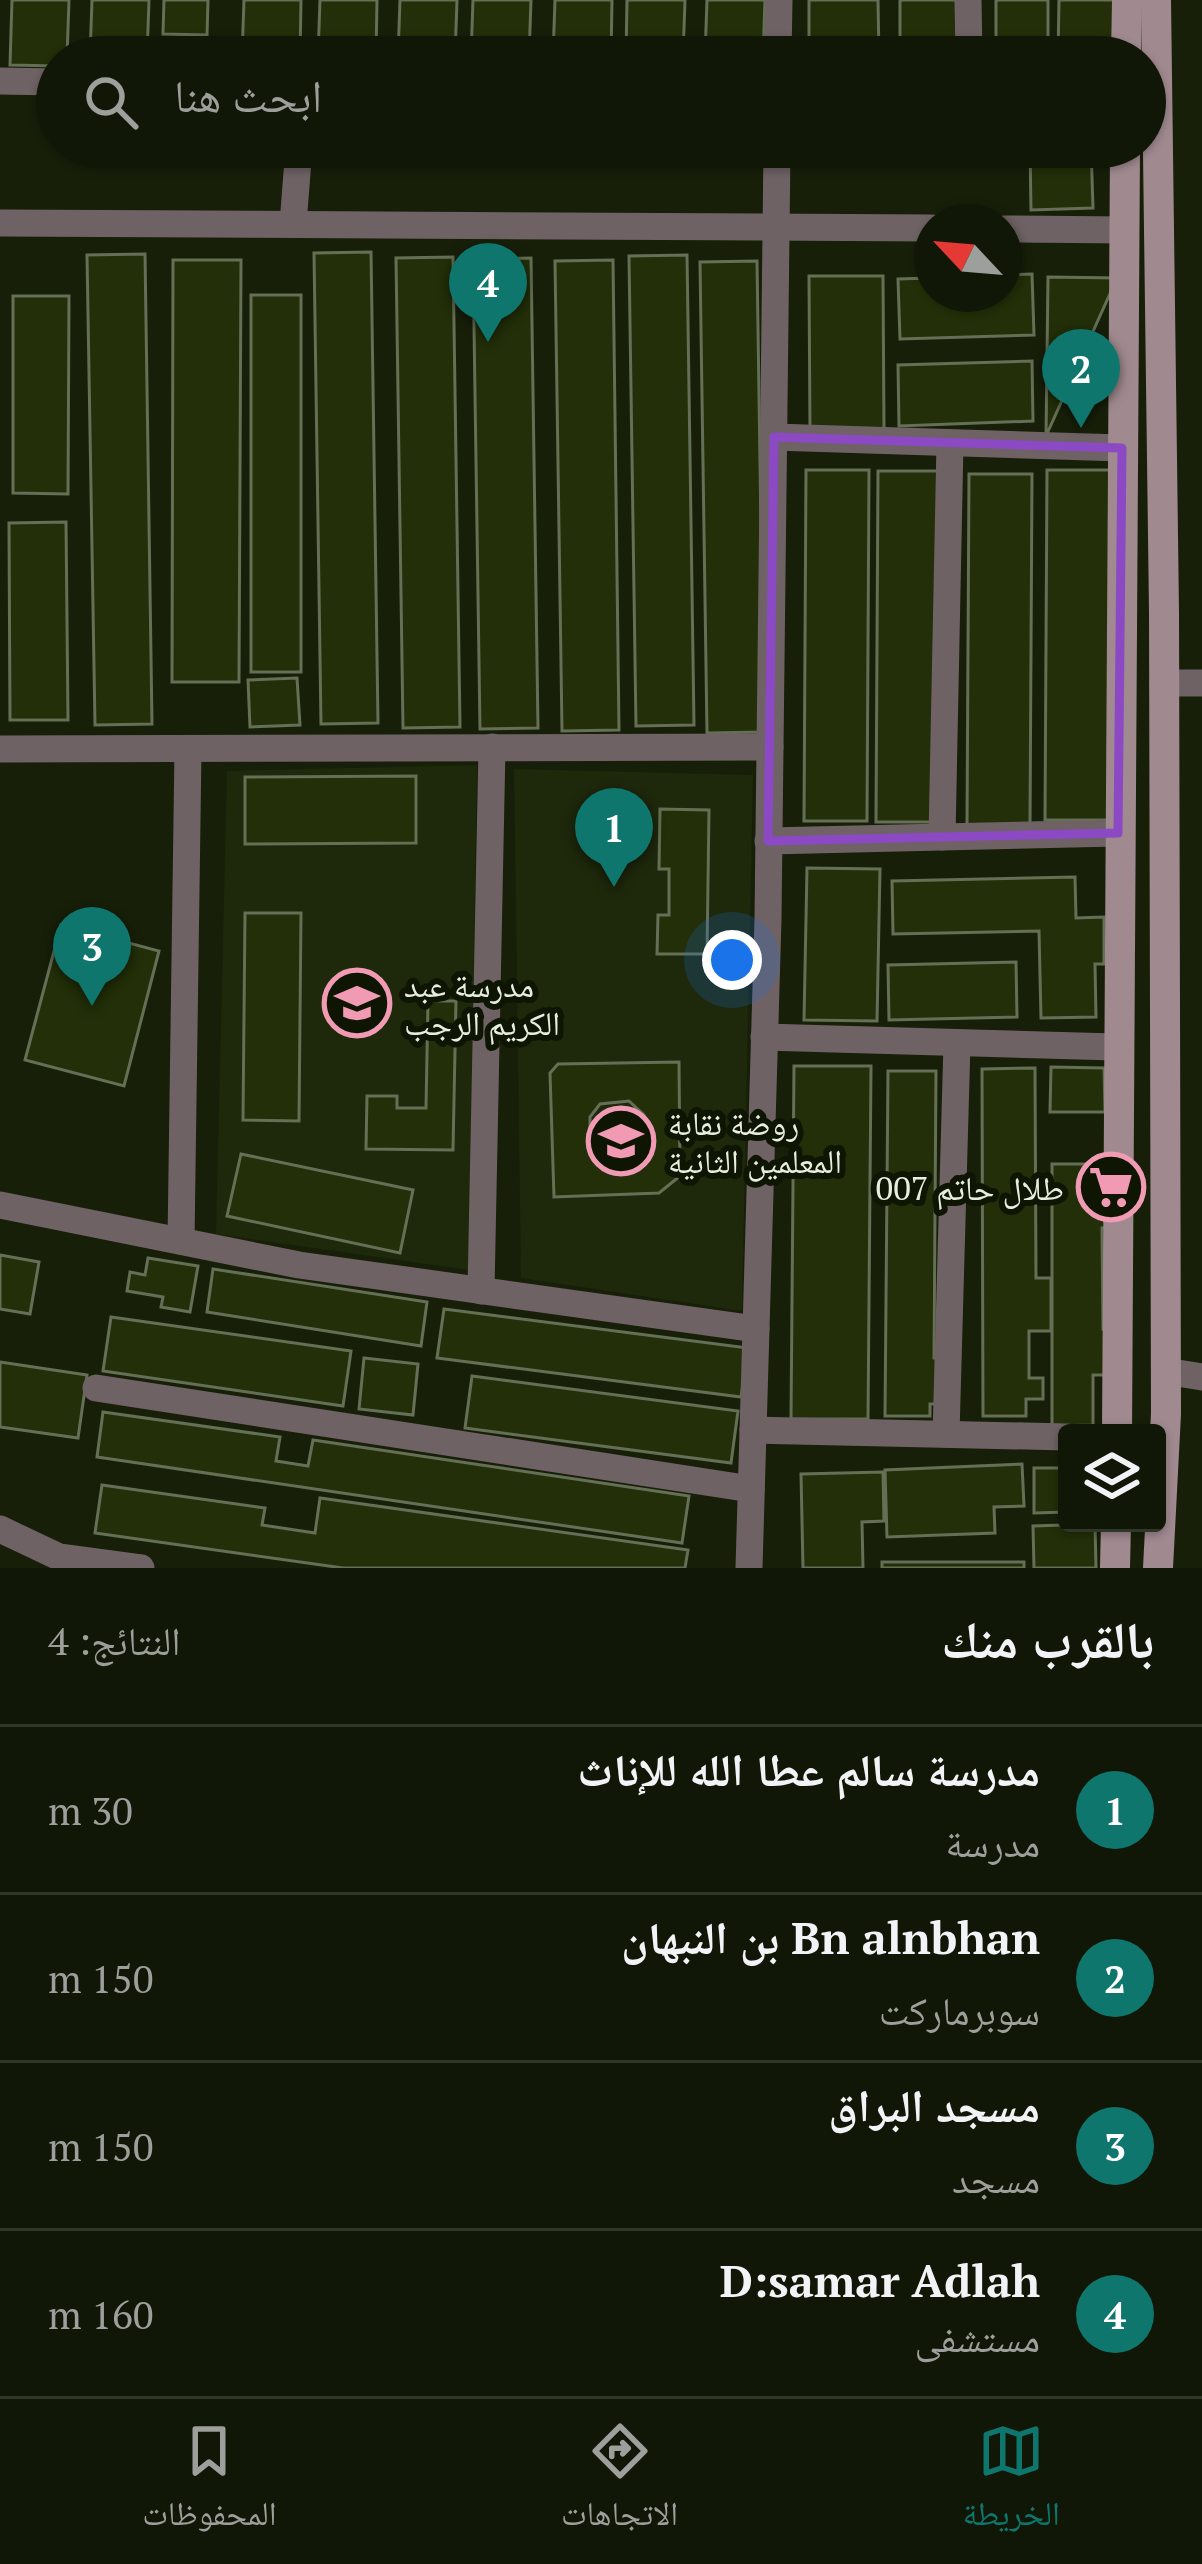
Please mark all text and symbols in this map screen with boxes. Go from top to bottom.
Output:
search box [36,36,1166,168]
text: ابحث هنا [174,65,322,125]
icon: search [78,69,144,135]
north arrow [914,204,1022,312]
pin: 4 [449,243,527,342]
pin: 2 [1042,329,1120,428]
pin: 1 [575,788,653,887]
pin: 3 [53,907,131,1006]
your location [702,930,762,990]
place label: مدرسة عبد الكريم الرجب [404,963,560,1046]
school or university icon: مدرسة عبد الكريم الرجب [322,968,392,1038]
place label: روضة نقابة المعلمين الثانية [668,1101,842,1182]
school or university icon: روضة نقابة المعلمين الثانية [586,1106,656,1176]
supermarket icon: طلال حاتم 007 [1076,1152,1146,1222]
place label: طلال حاتم 007 [876,1166,1064,1211]
map controls [1058,1424,1166,1532]
button: layers [1058,1424,1166,1532]
text: بالقرب منك [941,1605,1154,1673]
text: النتائج: 4 [48,1614,181,1666]
text: مدرسة سالم عطا الله للإناث [577,1739,1040,1799]
text: 30 m [48,1784,133,1836]
text: 1 [1104,1784,1126,1836]
text: مدرسة [945,1816,1040,1868]
text: Bn alnbhan بن النبهان [621,1907,1040,1967]
text: 150 m [48,1952,154,2004]
text: 2 [1104,1952,1126,2004]
text: سوبرماركت [879,1984,1040,2036]
text: مسجد البراق [828,2075,1040,2135]
text: 150 m [48,2120,154,2172]
text: 3 [1104,2120,1126,2172]
text: مسجد [952,2152,1040,2204]
text: D:samar Adlah [720,2250,1040,2310]
text: 160 m [48,2288,154,2340]
text: 4 [1104,2288,1126,2340]
text: مستشفى [915,2311,1040,2363]
tab: المحفوظات [142,2418,277,2546]
tab: الاتجاهات [561,2418,678,2546]
tab: الخريطة [963,2418,1060,2546]

